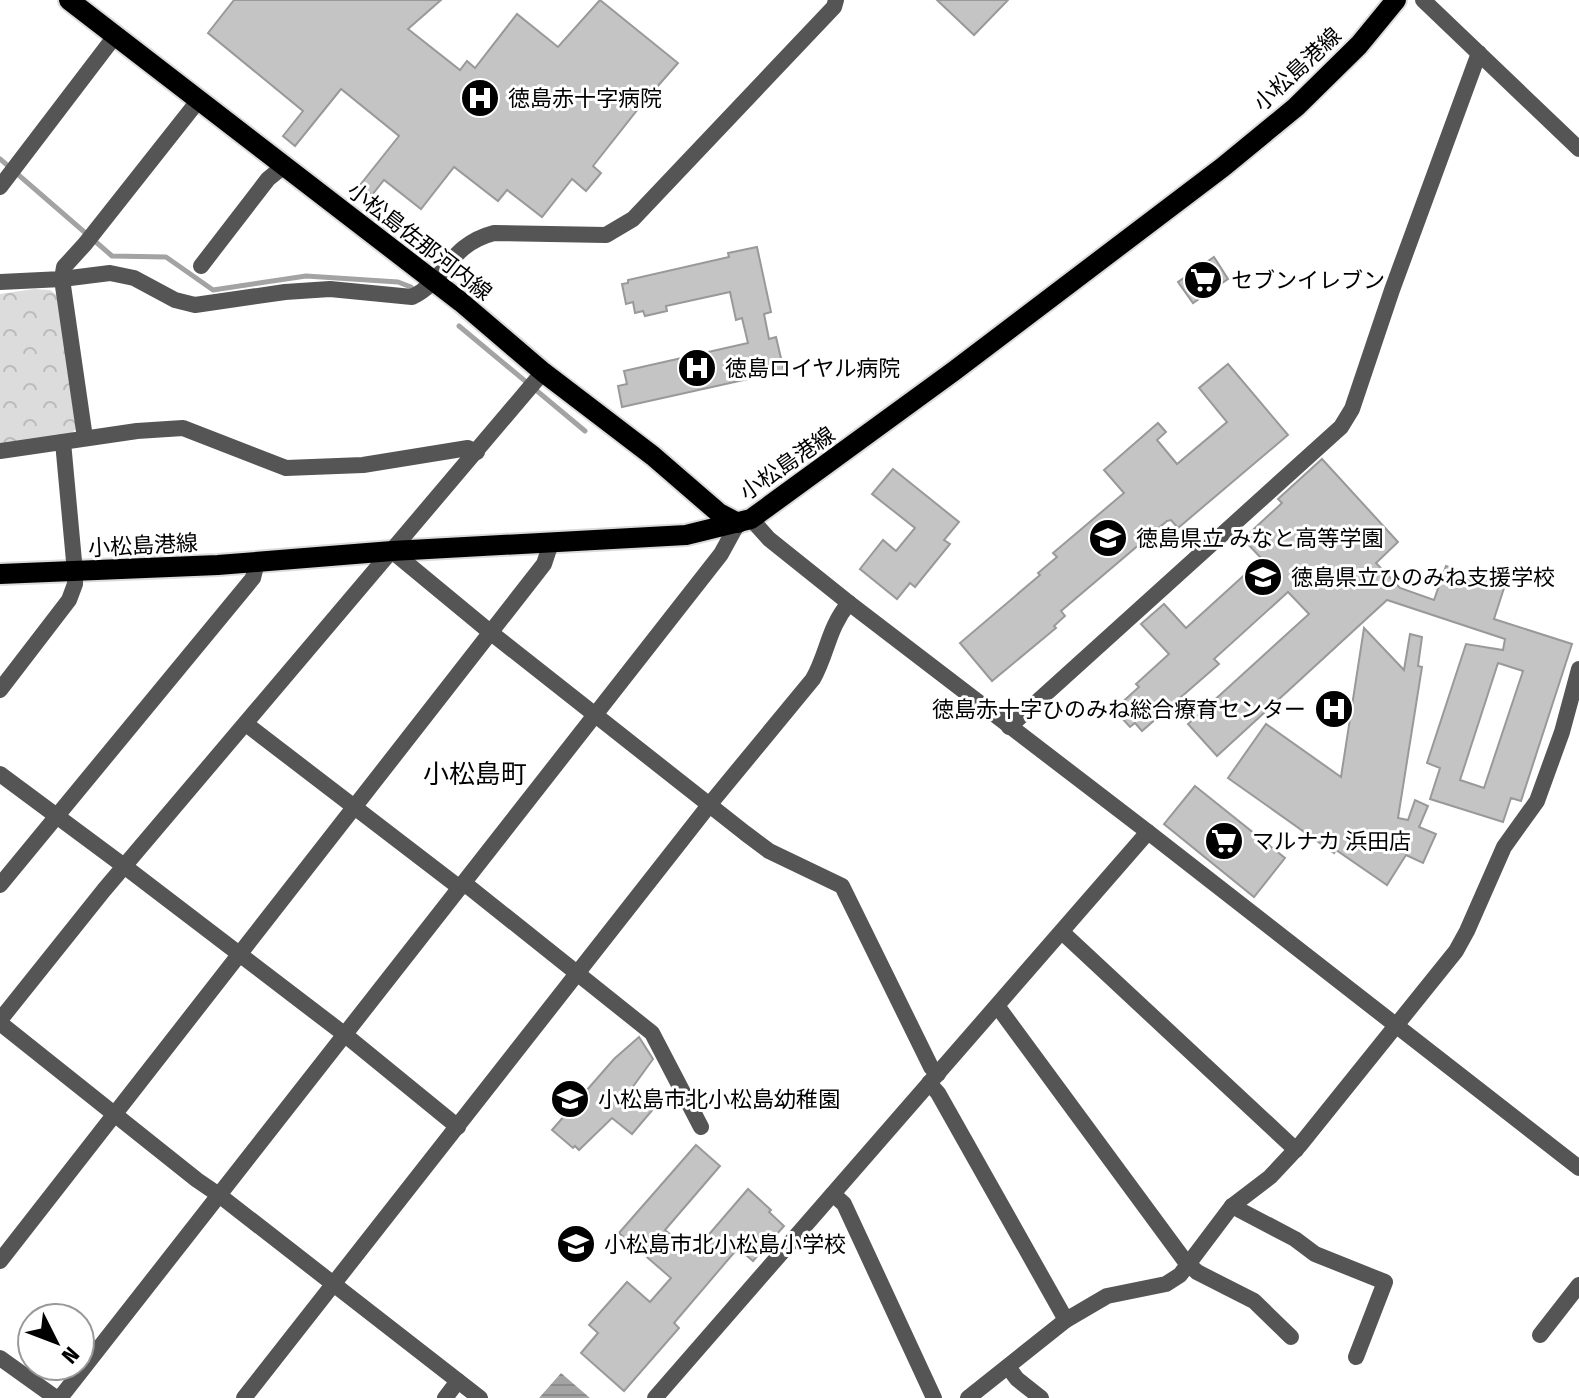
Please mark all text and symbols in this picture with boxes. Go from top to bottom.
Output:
street label: 小松島港線 [1248,22,1347,117]
hospital icon: 徳島赤十字病院 [459,77,501,119]
place label: 徳島赤十字病院 [508,85,662,112]
street label: 小松島佐那河内線 [342,177,497,306]
supermarket icon: セブンイレブン [1182,259,1224,301]
place label: セブンイレブン [1231,267,1385,294]
hospital icon: 徳島ロイヤル病院 [676,347,718,389]
place label: 徳島ロイヤル病院 [725,355,900,382]
street label: 小松島港線 [734,421,840,506]
school or university icon: 徳島県立 みなと高等学園 [1087,517,1129,559]
place label: 徳島県立 みなと高等学園 [1136,525,1383,552]
street label: 小松島港線 [87,529,199,562]
school or university icon: 徳島県立ひのみね支援学校 [1242,556,1284,598]
place label: 徳島県立ひのみね支援学校 [1291,564,1555,591]
hospital icon: 徳島赤十字ひのみね総合療育センター [1313,688,1355,730]
place label: 徳島赤十字ひのみね総合療育センター [932,696,1306,723]
district label: 小松島町 [423,759,527,790]
supermarket icon: マルナカ 浜田店 [1203,820,1245,862]
place label: マルナカ 浜田店 [1252,828,1411,855]
school or university icon: 小松島市北小松島幼稚園 [549,1078,591,1120]
place label: 小松島市北小松島幼稚園 [598,1086,840,1113]
school or university icon: 小松島市北小松島小学校 [555,1223,597,1265]
place label: 小松島市北小松島小学校 [604,1231,846,1258]
north arrow [16,1302,96,1382]
text: N [56,1341,85,1369]

